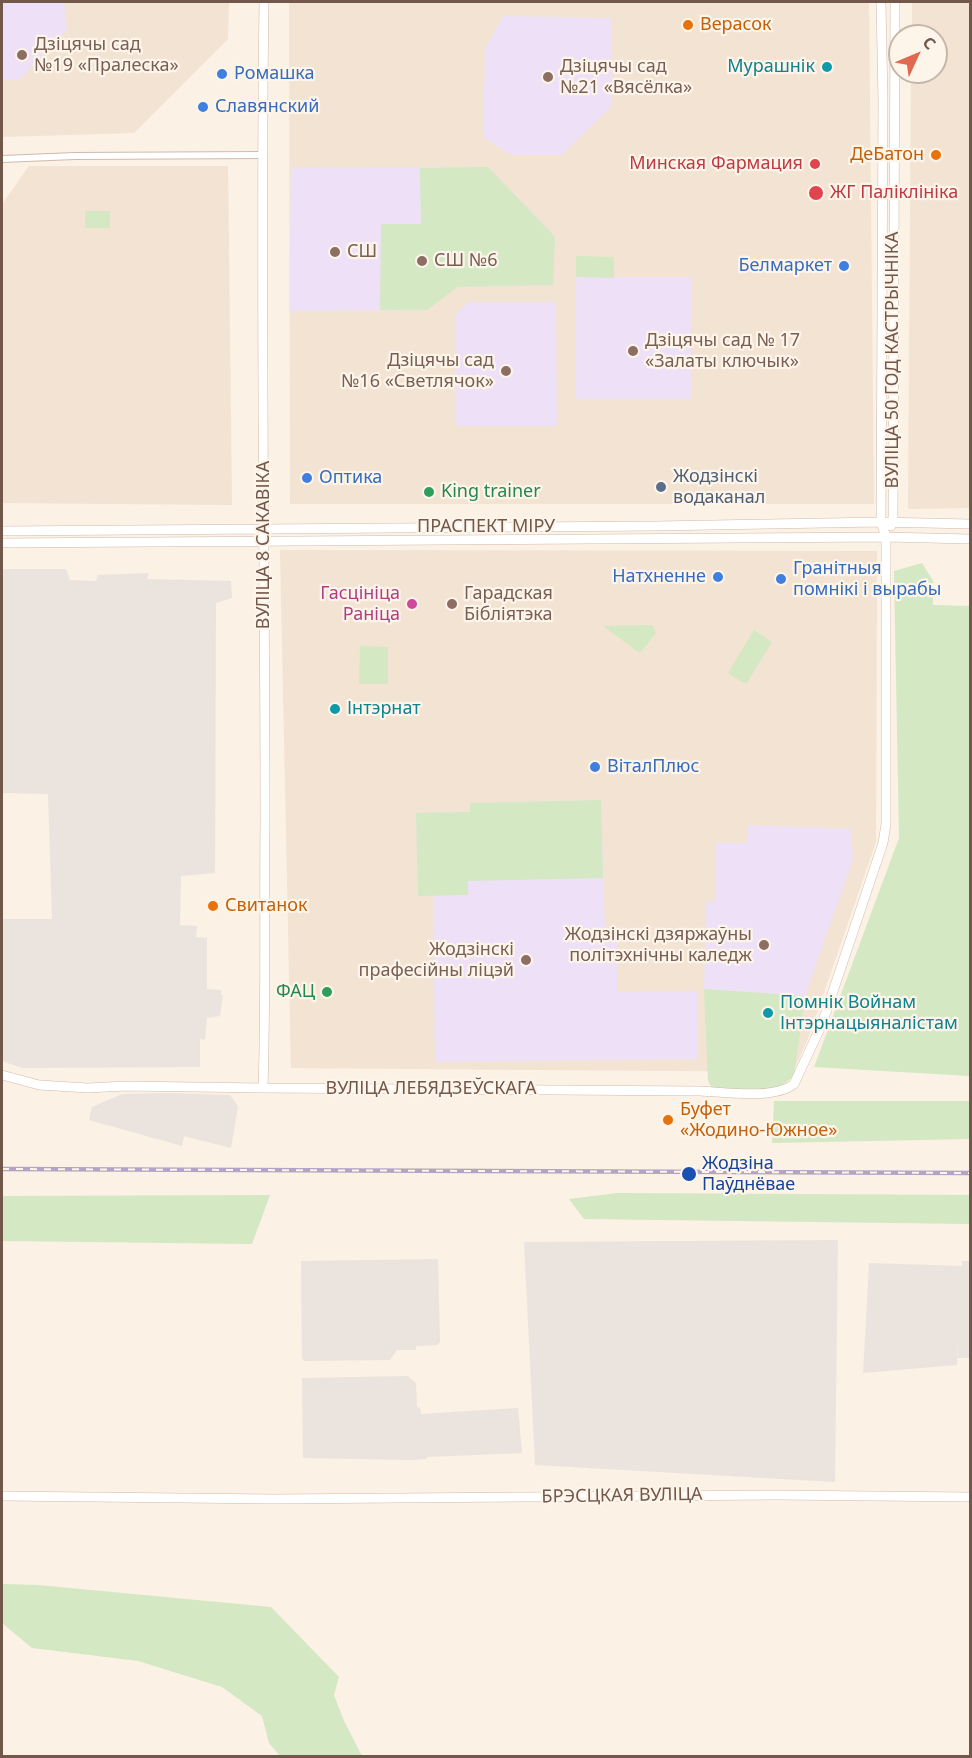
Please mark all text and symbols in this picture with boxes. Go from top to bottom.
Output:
place label: Верасок [700,14,772,36]
marker: Верасок [681,18,695,32]
north arrow [888,24,948,84]
text: С [918,32,941,54]
place label: Дзіцячы сад №19 «Пралеска» [34,34,179,76]
marker: Дзіцячы сад №19 «Пралеска» [15,48,29,62]
place label: Дзіцячы сад №21 «Вясёлка» [560,56,692,98]
place label: Мурашнік [727,56,815,78]
marker: Мурашнік [820,60,834,74]
place label: Ромашка [234,63,315,85]
marker: Ромашка [215,67,229,81]
marker: Дзіцячы сад №21 «Вясёлка» [541,70,555,84]
place label: Славянский [215,96,319,118]
marker: Славянский [196,100,210,114]
place label: ДеБатон [850,144,924,166]
marker: ДеБатон [929,148,943,162]
place label: Минская Фармация [629,153,803,175]
marker: Минская Фармация [808,157,822,171]
place label: ЖГ Паліклініка [830,182,958,204]
marker: ЖГ Паліклініка [807,184,825,202]
street label: ВУЛІЦА 50 ГОД КАСТРЫЧНІКА [882,231,904,489]
place label: СШ [347,241,377,263]
marker: СШ [328,245,342,259]
place label: СШ №6 [434,250,497,272]
marker: СШ №6 [415,254,429,268]
place label: Белмаркет [738,255,832,277]
marker: Белмаркет [837,259,851,273]
place label: Дзіцячы сад № 17 «Залаты ключык» [645,330,800,372]
marker: Дзіцячы сад № 17 «Залаты ключык» [626,344,640,358]
place label: Дзіцячы сад №16 «Светлячок» [341,350,494,392]
marker: Дзіцячы сад №16 «Светлячок» [499,364,513,378]
street label: ВУЛІЦА 8 САКАВІКА [253,461,275,629]
place label: Жодзінскі водаканал [673,466,765,508]
place label: Оптика [319,467,382,489]
marker: Оптика [300,471,314,485]
marker: Жодзінскі водаканал [654,480,668,494]
place label: King trainer [441,481,541,503]
marker: King trainer [422,485,436,499]
street label: ПРАСПЕКТ МІРУ [417,516,555,538]
place label: Гранітныя помнікі і вырабы [793,558,941,600]
place label: Натхненне [612,566,706,588]
marker: Натхненне [711,570,725,584]
marker: Гранітныя помнікі і вырабы [774,572,788,586]
place label: Гасцініца Раніца [320,583,400,626]
place label: Гарадская Бібліятэка [464,583,553,626]
marker: Гасцініца Раніца [405,597,419,611]
marker: Гарадская Бібліятэка [445,597,459,611]
place label: Інтэрнат [347,698,421,720]
marker: Інтэрнат [328,702,342,716]
place label: ВіталПлюс [607,756,699,778]
marker: ВіталПлюс [588,760,602,774]
place label: Свитанок [225,895,308,917]
marker: Свитанок [206,899,220,913]
place label: Жодзінскі дзяржаўны політэхнічны каледж [565,924,752,966]
marker: Жодзінскі дзяржаўны політэхнічны каледж [757,938,771,952]
place label: Жодзінскі прафесійны ліцэй [359,939,514,982]
marker: Жодзінскі прафесійны ліцэй [519,953,533,967]
place label: ФАЦ [276,981,315,1003]
marker: ФАЦ [320,985,334,999]
place label: Помнік Войнам Інтэрнацыяналістам [780,992,958,1034]
marker: Помнік Войнам Інтэрнацыяналістам [761,1006,775,1020]
street label: ВУЛІЦА ЛЕБЯДЗЕЎСКАГА [326,1078,536,1100]
place label: Буфет «Жодино-Южное» [680,1099,837,1142]
marker: Буфет «Жодино-Южное» [661,1113,675,1127]
place label: Жодзіна Паўднёвае [702,1153,795,1196]
marker: Жодзіна Паўднёвае [680,1165,698,1183]
street label: БРЭСЦКАЯ ВУЛІЦА [541,1484,703,1508]

